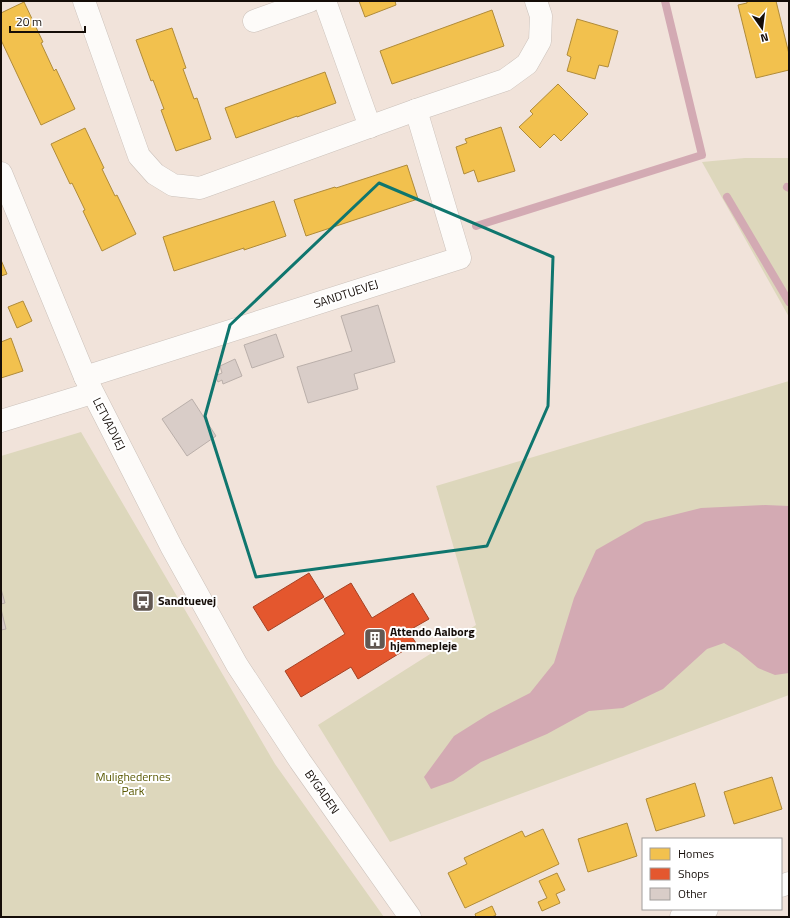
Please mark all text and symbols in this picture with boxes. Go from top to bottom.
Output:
scale bar [10,8,85,34]
north arrow [742,8,782,48]
text: 20 m [16,12,42,31]
text: N [759,29,770,46]
street label: SANDTUEVEJ [311,274,381,313]
street label: LETVADVEJ [88,394,131,454]
bus stop icon: Sandtuevej [130,588,156,614]
place label: Sandtuevej [158,591,216,610]
place label: Attendo Aalborg hjemmepleje [390,622,475,655]
building icon: Attendo Aalborg hjemmepleje [362,626,388,652]
street label: BYGADEN [300,766,345,818]
park label: Mulighedernes Park [95,767,171,800]
legend [642,838,782,910]
text: Homes [678,844,714,863]
text: Shops [678,864,710,883]
text: Other [678,884,707,903]

